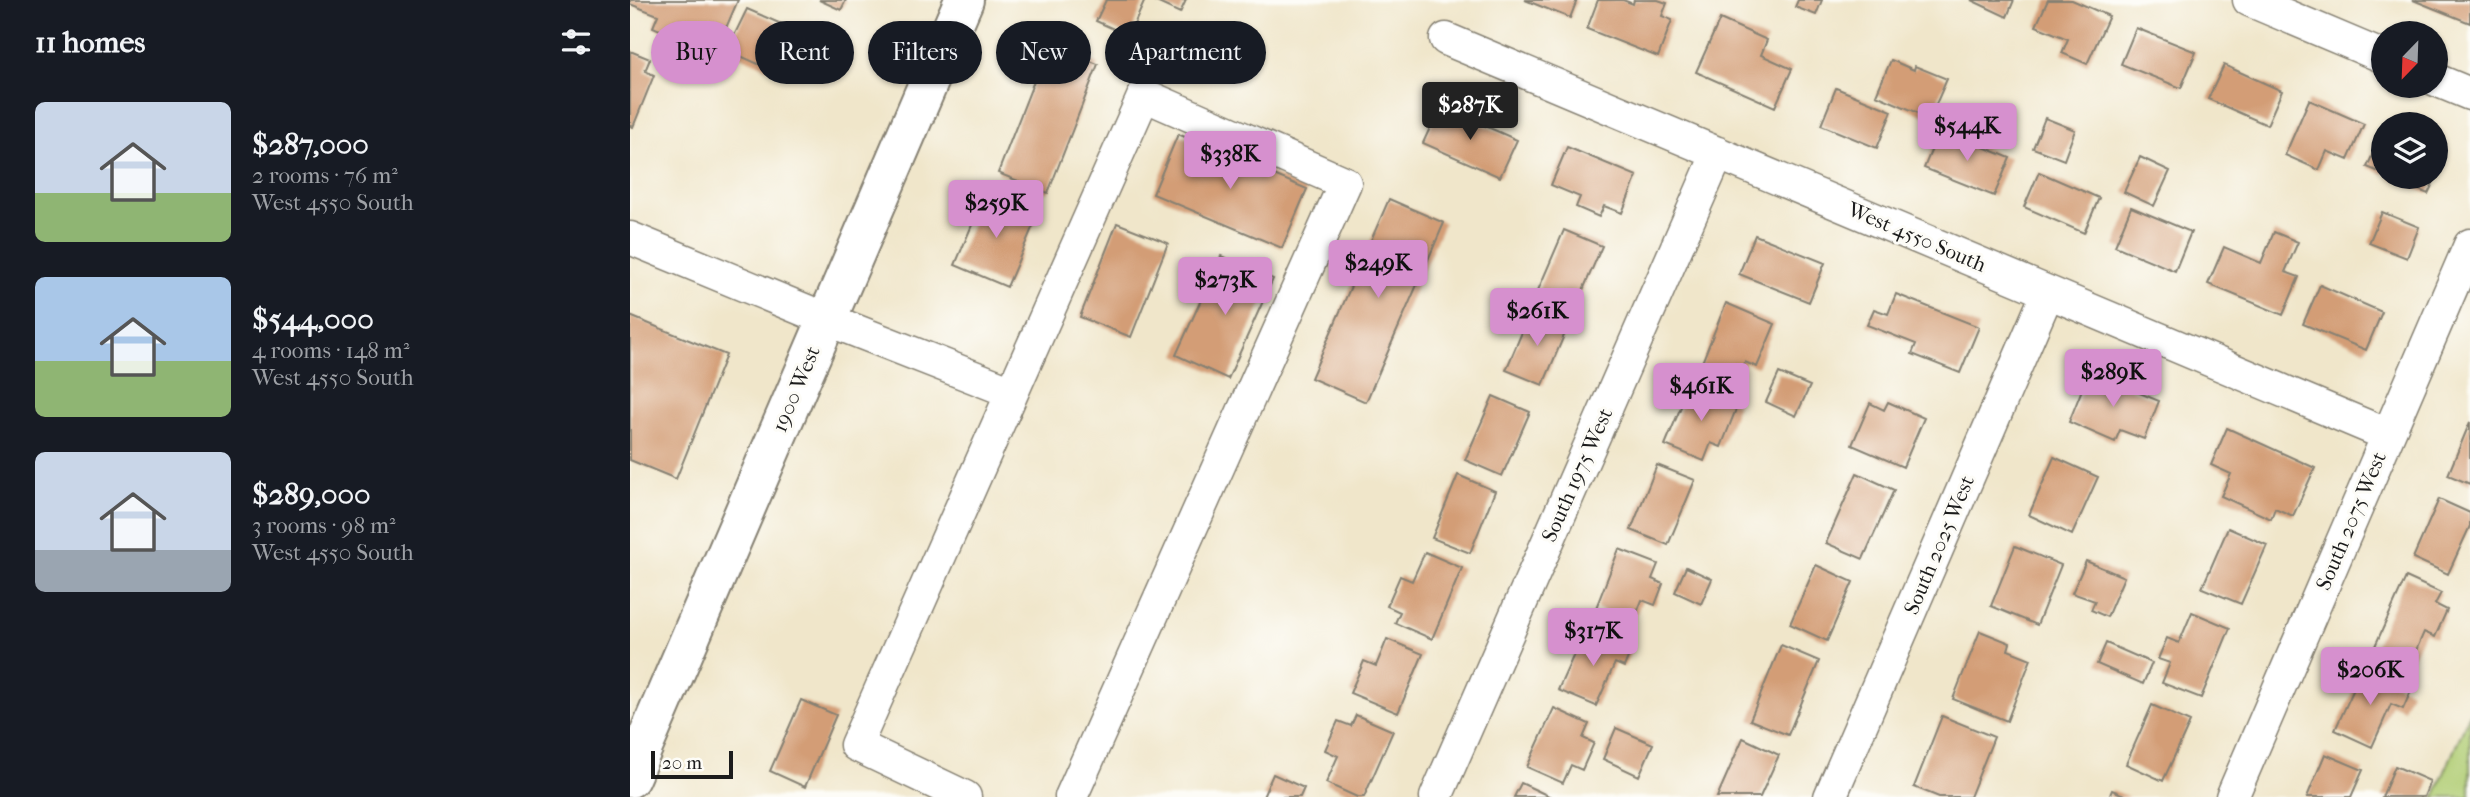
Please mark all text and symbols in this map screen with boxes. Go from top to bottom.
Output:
chip: Buy [651,21,741,84]
chip: Rent [755,21,854,84]
chip: Filters [868,21,982,84]
chip: New [996,21,1091,84]
chip: Apartment [1105,21,1266,84]
north arrow [2371,21,2448,98]
map controls [2371,21,2448,189]
icon: filters [557,23,595,61]
text: 11 homes [35,25,145,60]
pin: $287K [1421,82,1519,142]
text: $287K [1438,91,1502,118]
pin: $544K [1918,104,2016,163]
text: $544K [1934,112,2000,139]
button: layers [2371,112,2448,189]
text: $287,000 [252,127,369,162]
icon: home [91,130,175,214]
pin: $338K [1181,132,1279,191]
text: $338K [1200,140,1260,167]
text: 2 rooms · 76 m² [252,162,398,189]
pin: $259K [947,180,1045,240]
text: West 4550 South [252,189,414,216]
text: $259K [964,189,1028,216]
street label: West 4550 South [1843,197,1990,277]
pin: $249K [1329,240,1427,300]
text: $249K [1345,249,1411,276]
pin: $273K [1176,258,1274,317]
text: $273K [1194,266,1256,293]
pin: $261K [1488,288,1586,348]
text: $261K [1506,297,1568,324]
text: $544,000 [252,302,374,337]
icon: home [91,305,175,389]
text: 4 rooms · 148 m² [252,337,409,364]
street label: 1900 West [767,342,825,436]
pin: $289K [2064,350,2162,409]
text: $289K [2081,358,2145,385]
text: West 4550 South [252,364,414,391]
pin: $461K [1652,364,1750,423]
text: $461K [1669,372,1733,399]
street label: South 1975 West [1537,404,1617,546]
street label: South 2075 West [2311,448,2391,594]
street label: South 2025 West [1899,471,1979,618]
text: $289,000 [252,477,371,512]
icon: home [91,480,175,564]
text: 3 rooms · 98 m² [252,512,396,539]
text: West 4550 South [252,539,414,566]
pin: $317K [1544,608,1642,668]
text: $317K [1564,617,1622,644]
pin: $206K [2321,648,2419,707]
text: $206K [2337,656,2403,683]
scale bar [651,748,733,780]
text: 20 m [662,752,702,774]

